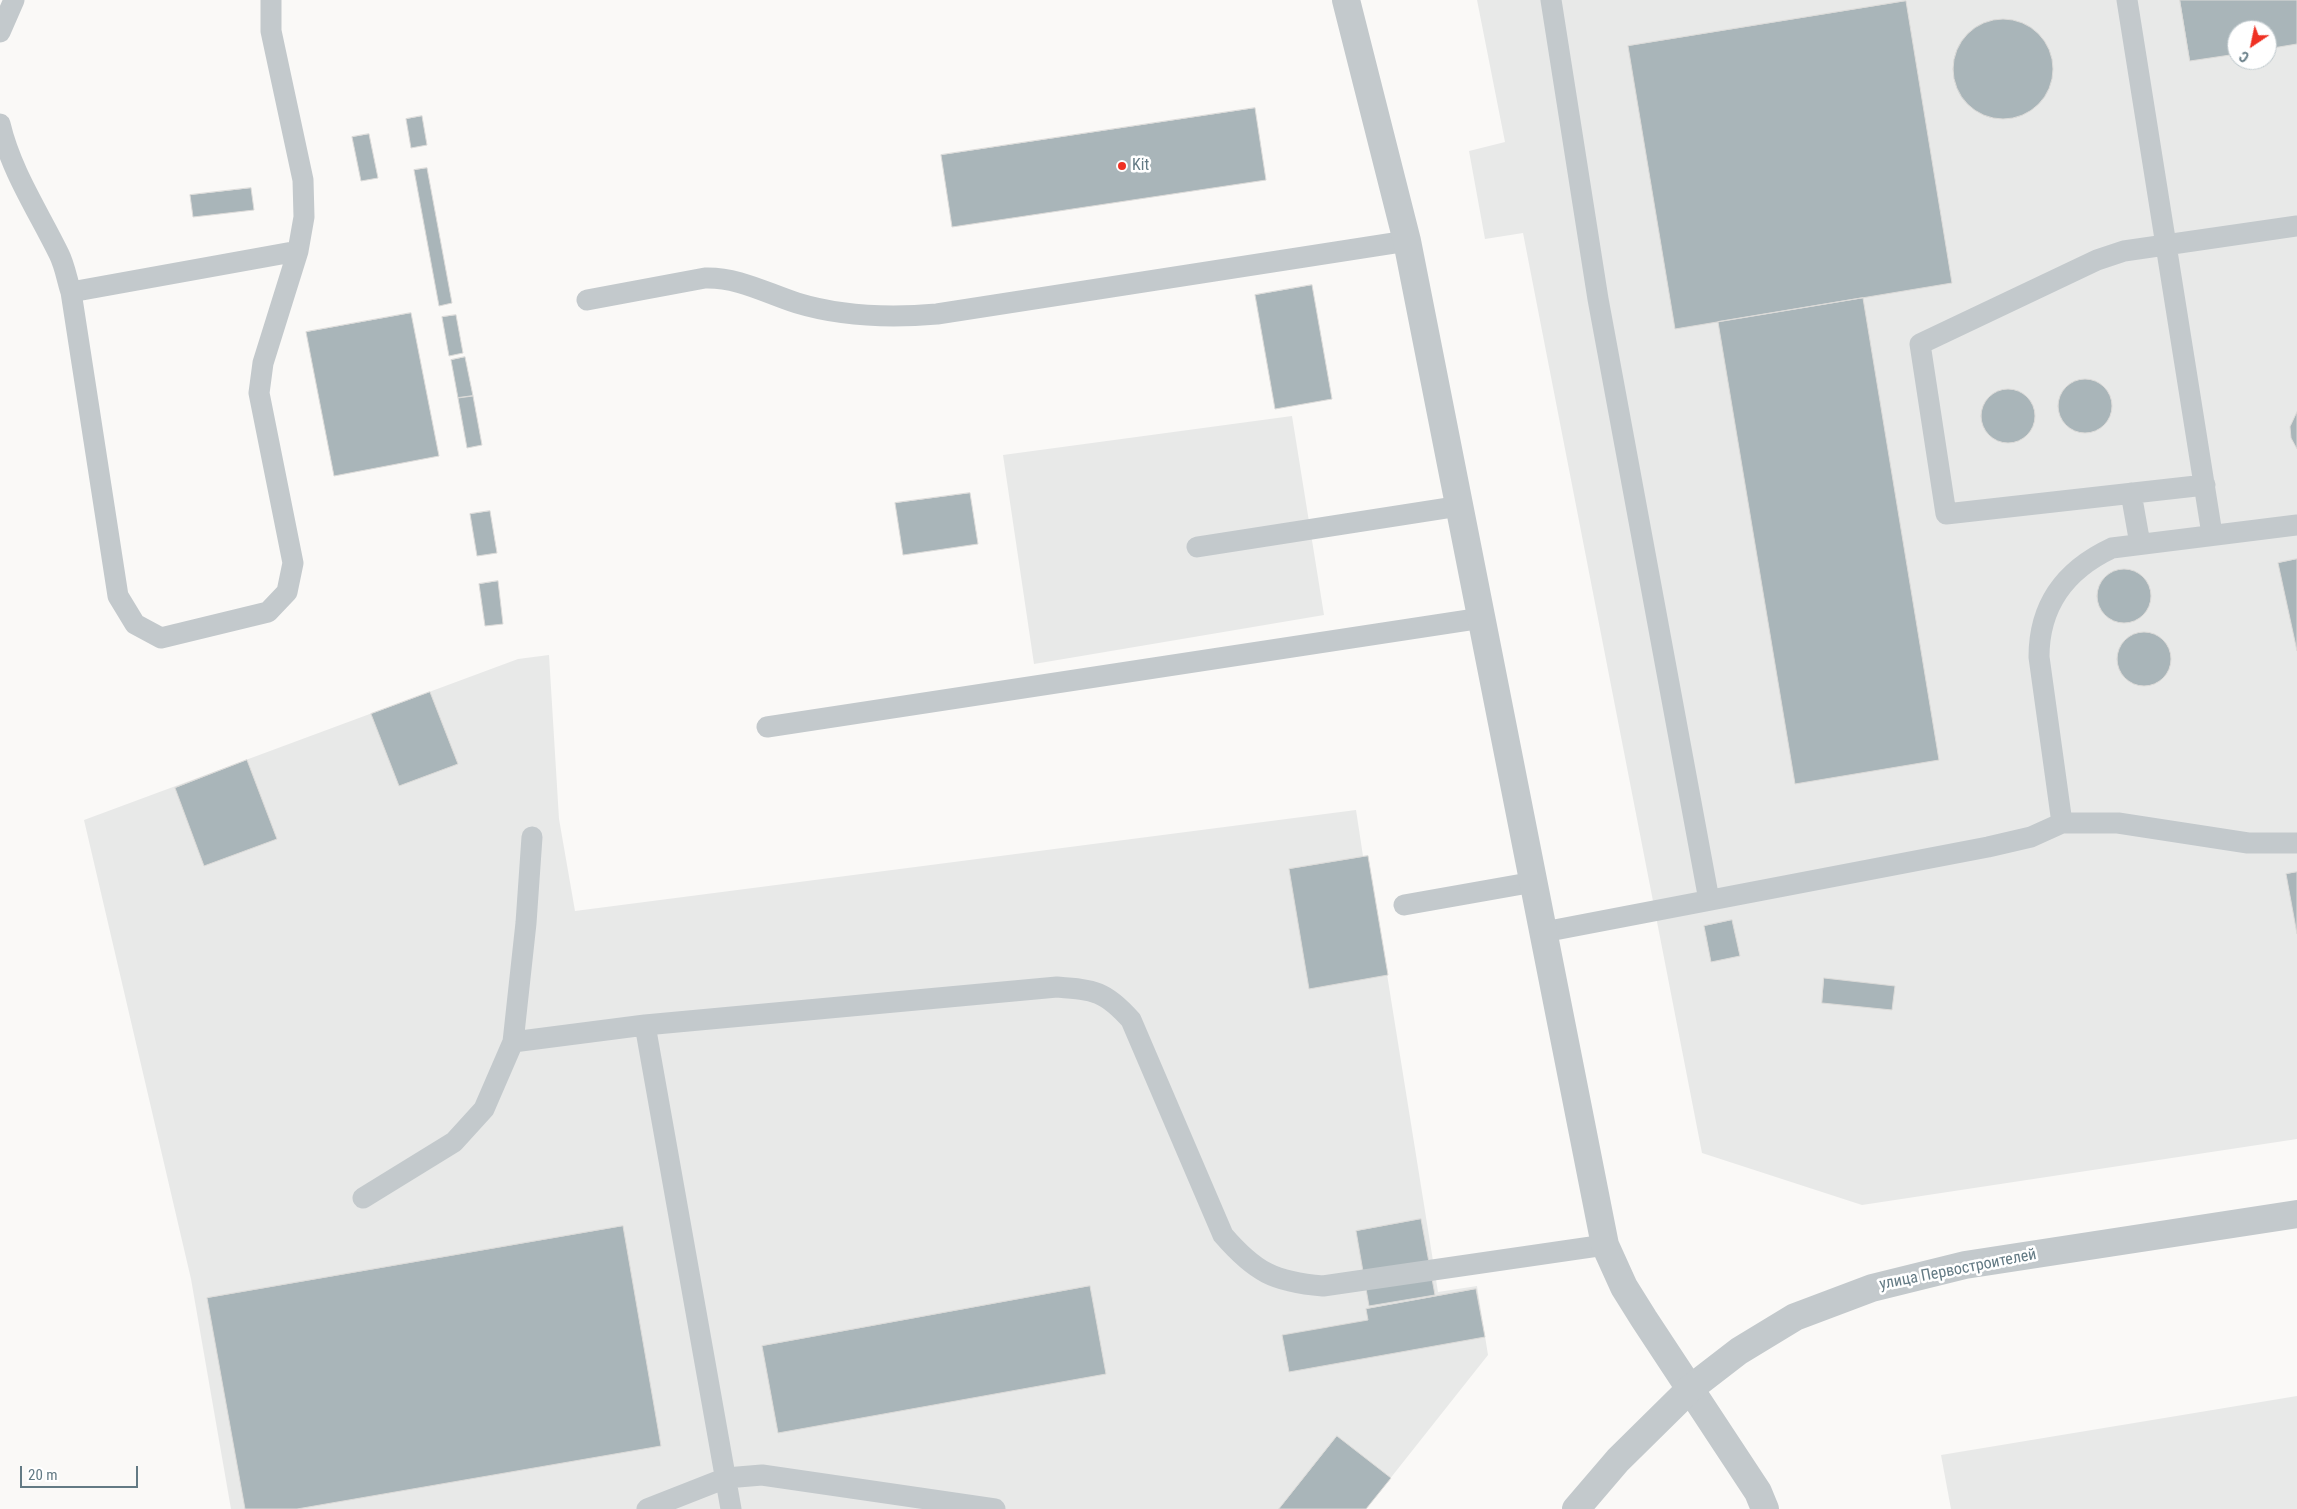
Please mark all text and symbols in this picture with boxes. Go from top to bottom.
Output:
north arrow [2227,20,2277,70]
text: С [2236,48,2252,65]
place label: Kit [1132,156,1149,176]
marker: Kit [1116,160,1128,172]
street label: улица Первостроителей [1878,1245,2038,1295]
scale bar [22,1456,140,1488]
text: 20 m [28,1466,58,1484]

